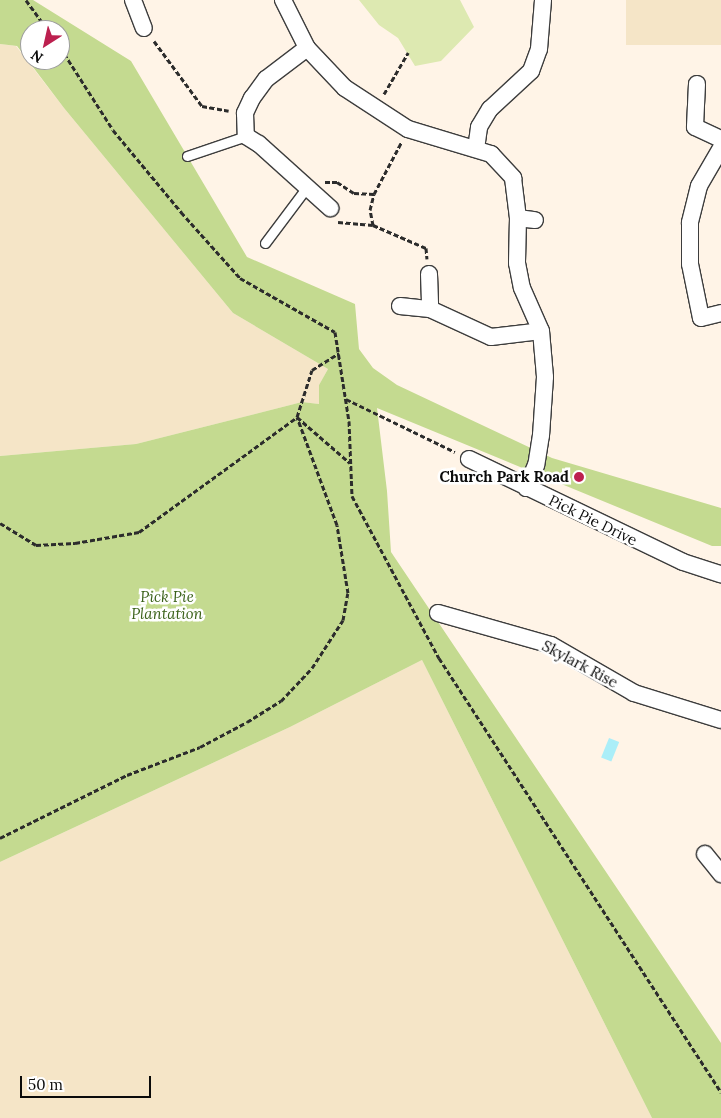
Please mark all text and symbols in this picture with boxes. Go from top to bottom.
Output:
north arrow [20,20,70,70]
text: N [27,46,47,67]
place label: Church Park Road [439,468,569,486]
marker: Church Park Road [573,471,585,483]
street label: Pick Pie Drive [546,491,640,549]
park label: Pick Pie Plantation [131,587,203,622]
street label: Skylark Rise [539,636,621,692]
scale bar [22,1066,154,1098]
text: 50 m [28,1075,63,1094]

